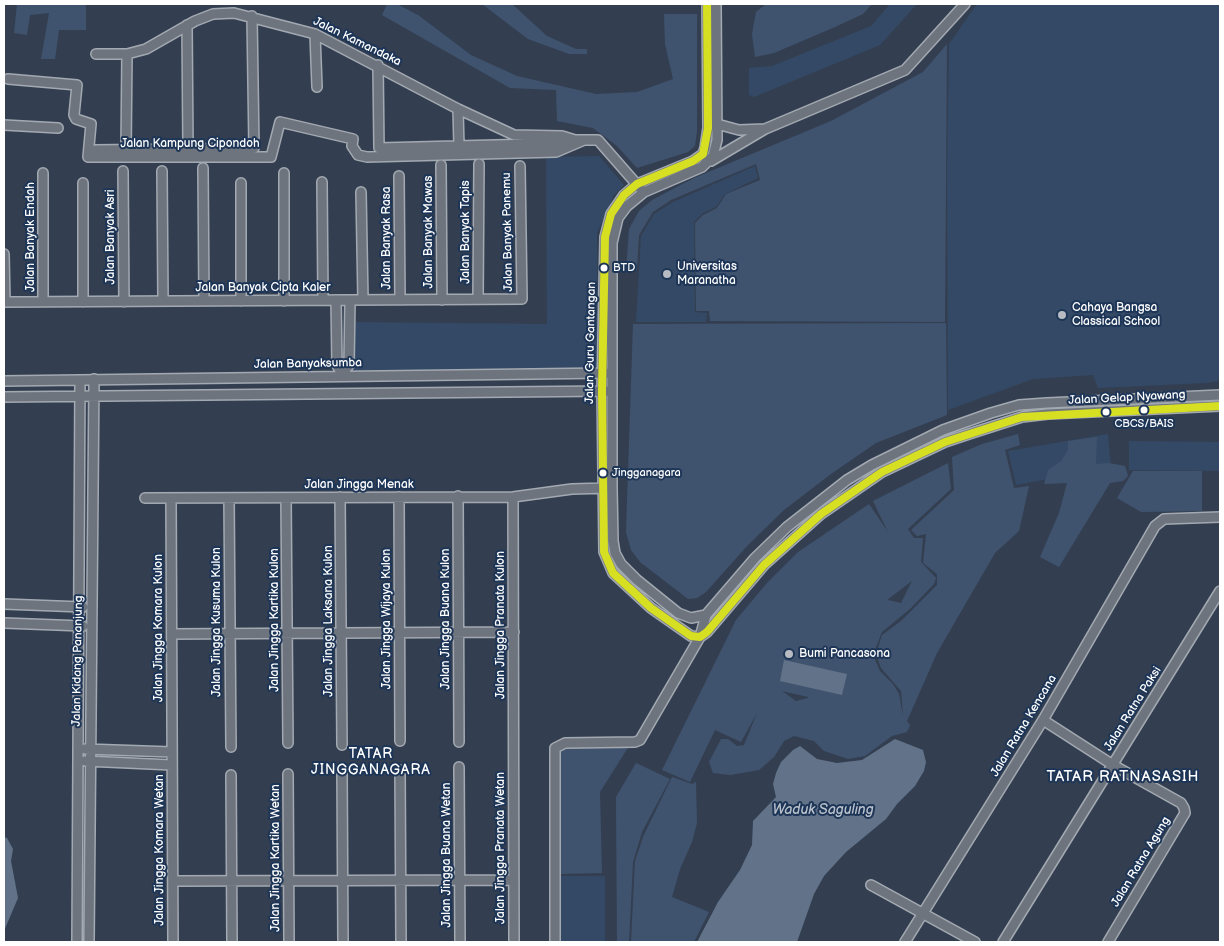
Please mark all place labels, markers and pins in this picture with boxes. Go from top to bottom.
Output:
place label: Universitas Maranatha [677,260,737,288]
place label: BTD [613,261,635,275]
marker: BTD [599,263,609,273]
marker: Universitas Maranatha [661,268,673,280]
place label: Cahaya Bangsa Classical School [1072,301,1160,329]
marker: Cahaya Bangsa Classical School [1056,309,1068,321]
marker: CBCS/BAIS [1139,405,1149,415]
unlabelled marker [1101,407,1111,417]
place label: CBCS/BAIS [1114,417,1174,431]
place label: Jingganagara [612,466,681,480]
marker: Jingganagara [598,468,608,478]
place label: Bumi Pancasona [799,647,890,661]
marker: Bumi Pancasona [783,648,795,660]

